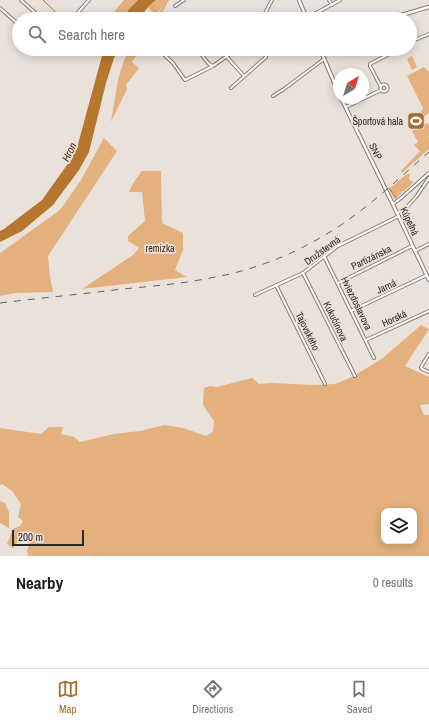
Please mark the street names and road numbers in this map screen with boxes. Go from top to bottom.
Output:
street label: SNP [366,141,385,162]
street label: Kúpeľná [397,205,422,238]
street label: Družstevná [302,233,343,268]
street label: Partizánska [349,242,394,273]
street label: Hviezdoslavova [338,274,375,332]
street label: Jarná [374,276,399,297]
street label: Kukučínova [320,299,351,344]
street label: Horská [380,307,409,330]
street label: Tajovského [293,310,323,353]

